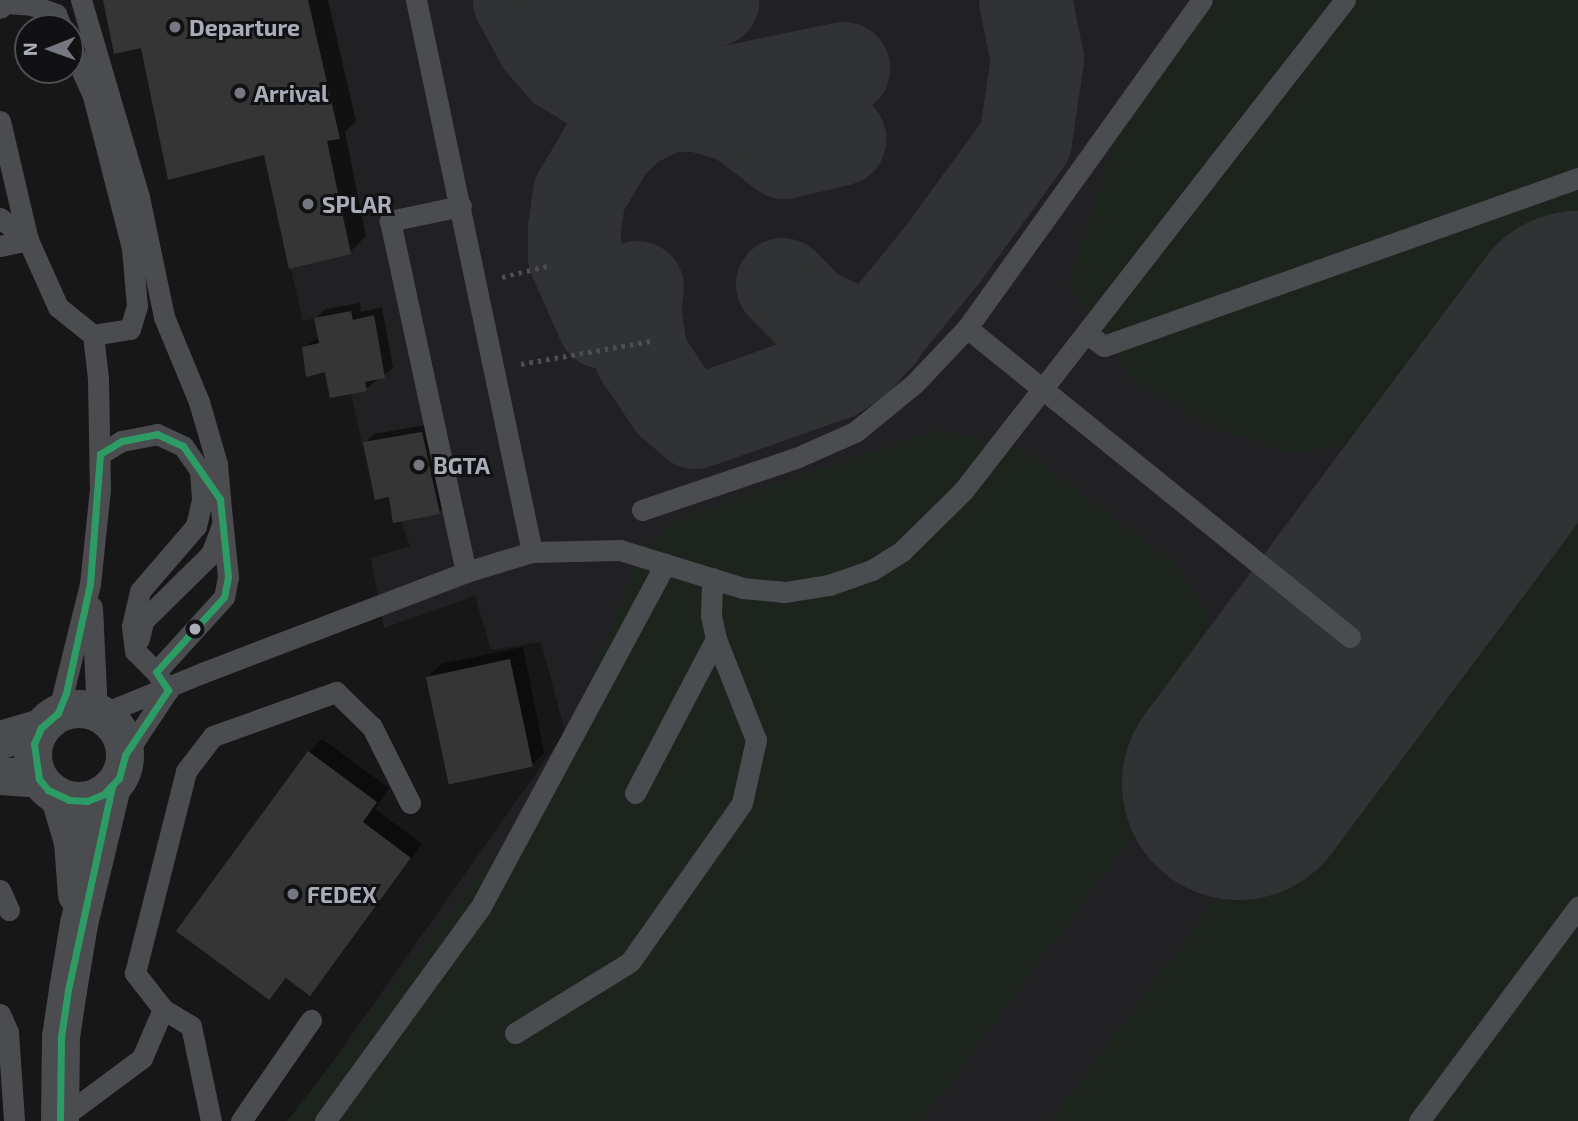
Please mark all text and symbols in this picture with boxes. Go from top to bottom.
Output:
place label: Departure [189,13,300,41]
north arrow [14,14,84,84]
marker: Departure [167,19,183,35]
text: N [18,42,41,56]
place label: Arrival [254,79,329,107]
marker: Arrival [232,85,248,101]
place label: SPLAR [322,190,392,218]
marker: SPLAR [300,196,316,212]
place label: BGTA [433,451,490,479]
marker: BGTA [411,457,427,473]
unlabelled marker [188,622,202,636]
place label: FEDEX [307,880,377,908]
marker: FEDEX [285,886,301,902]

